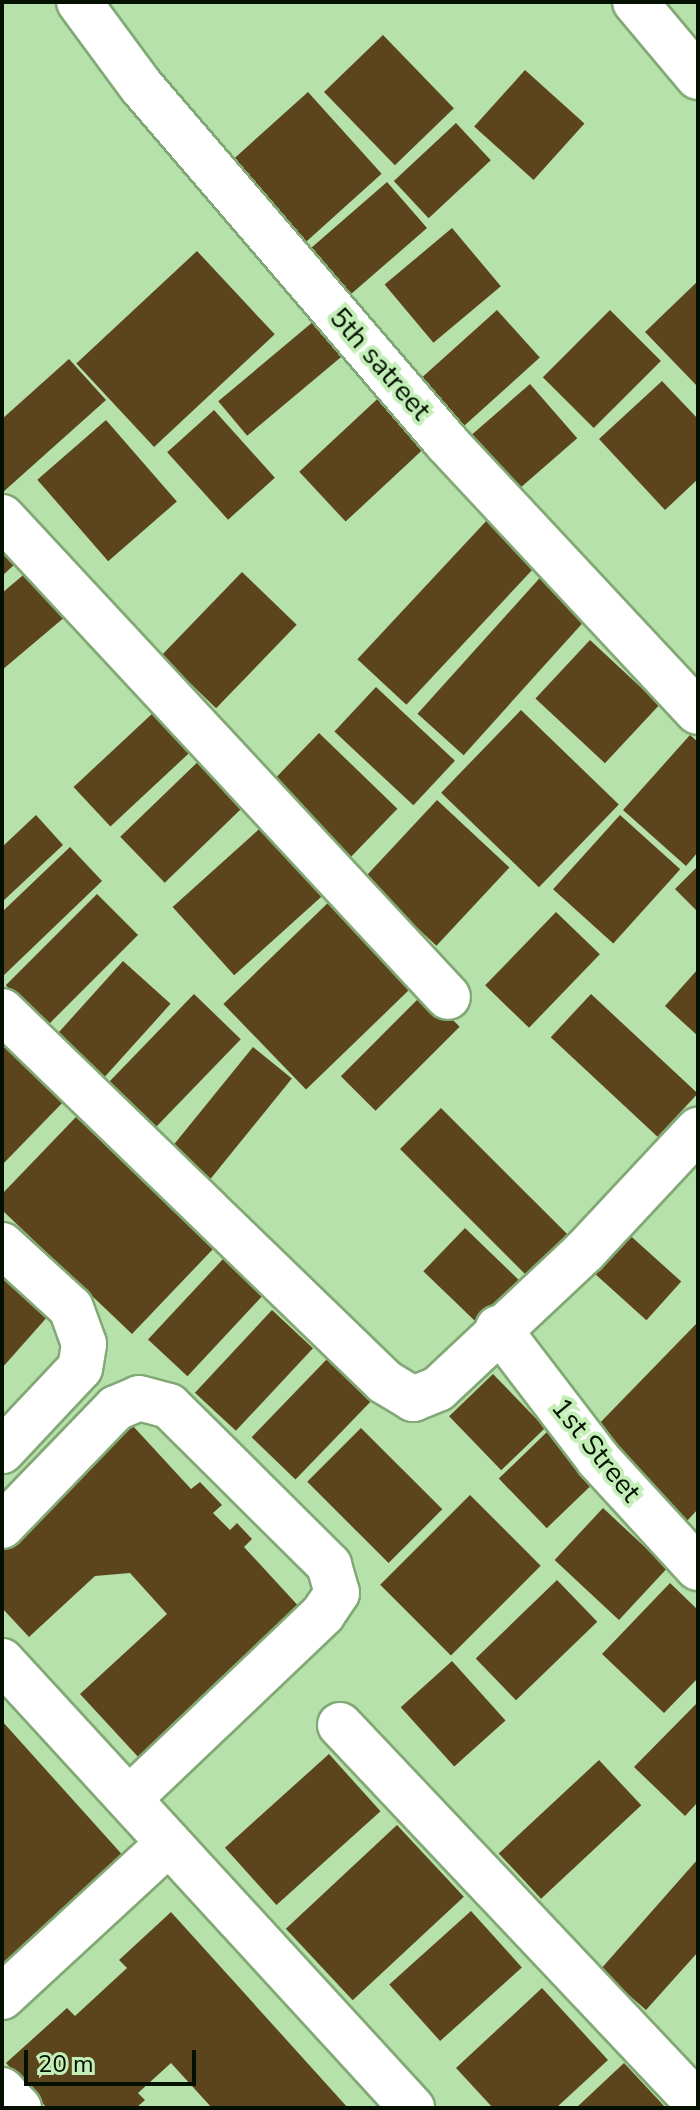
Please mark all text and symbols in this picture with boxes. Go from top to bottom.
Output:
street label: 5th satreet [322,301,438,427]
street label: 1st Street [544,1391,648,1509]
scale bar [28,2034,200,2084]
text: 20 m [38,2048,94,2080]

